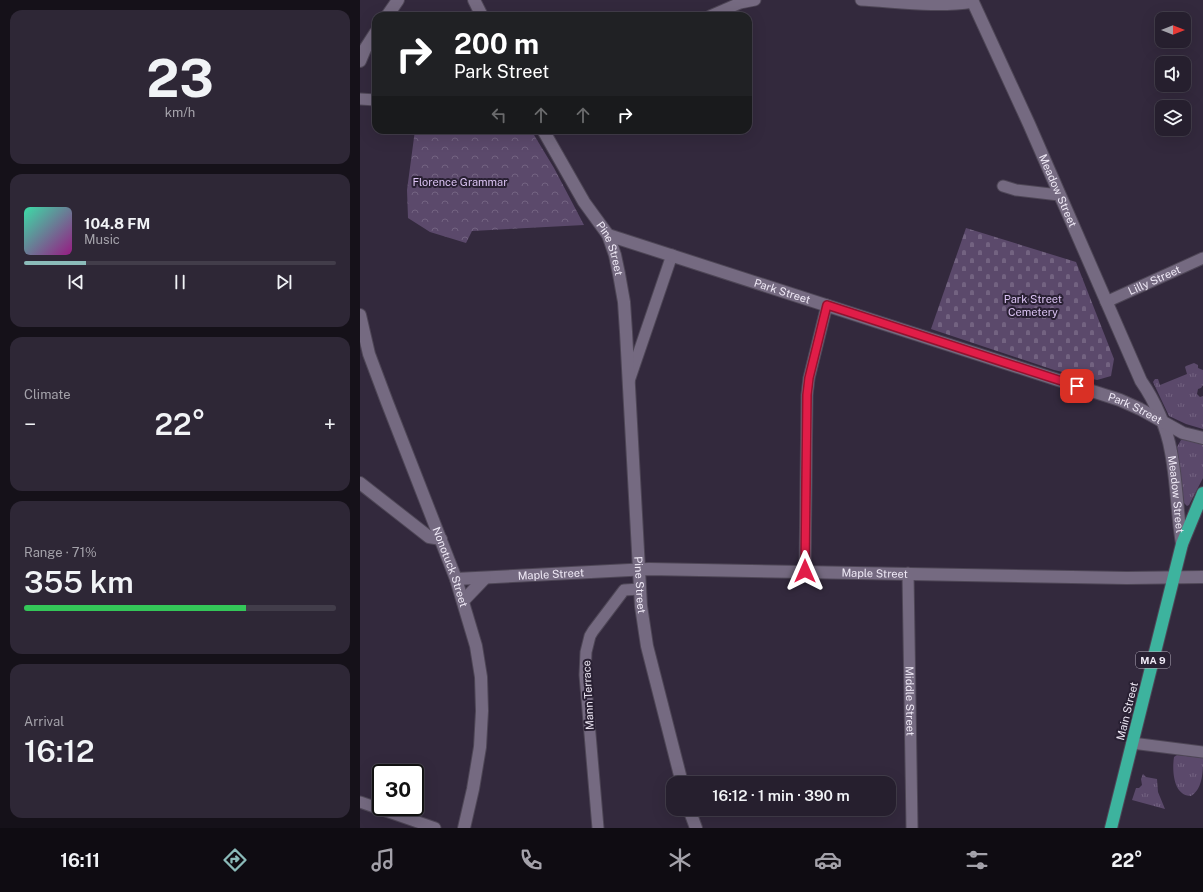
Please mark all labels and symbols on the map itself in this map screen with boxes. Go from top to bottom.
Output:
north arrow [1155,12,1191,48]
street label: Meadow Street [1037,152,1079,229]
park label: Florence Grammar [412,176,508,188]
street label: Pine Street [594,219,625,277]
street label: Lilly Street [1126,263,1182,297]
street label: Park Street [753,276,812,306]
park label: Park Street Cemetery [1004,293,1062,318]
pin [1060,369,1094,403]
street label: Park Street [1107,391,1164,426]
street label: Meadow Street [1166,455,1186,534]
street label: Nonotuck Street [430,525,470,608]
position arrow [784,550,826,592]
street label: Pine Street [632,556,648,614]
street label: Maple Street [517,566,584,582]
street label: Maple Street [841,567,908,580]
road number: MA 9 [1136,652,1170,668]
street label: Mann Terrace [580,660,596,730]
street label: Middle Street [903,666,917,736]
street label: Main Street [1114,681,1140,741]
speed limit sign: 30 [372,764,424,816]

